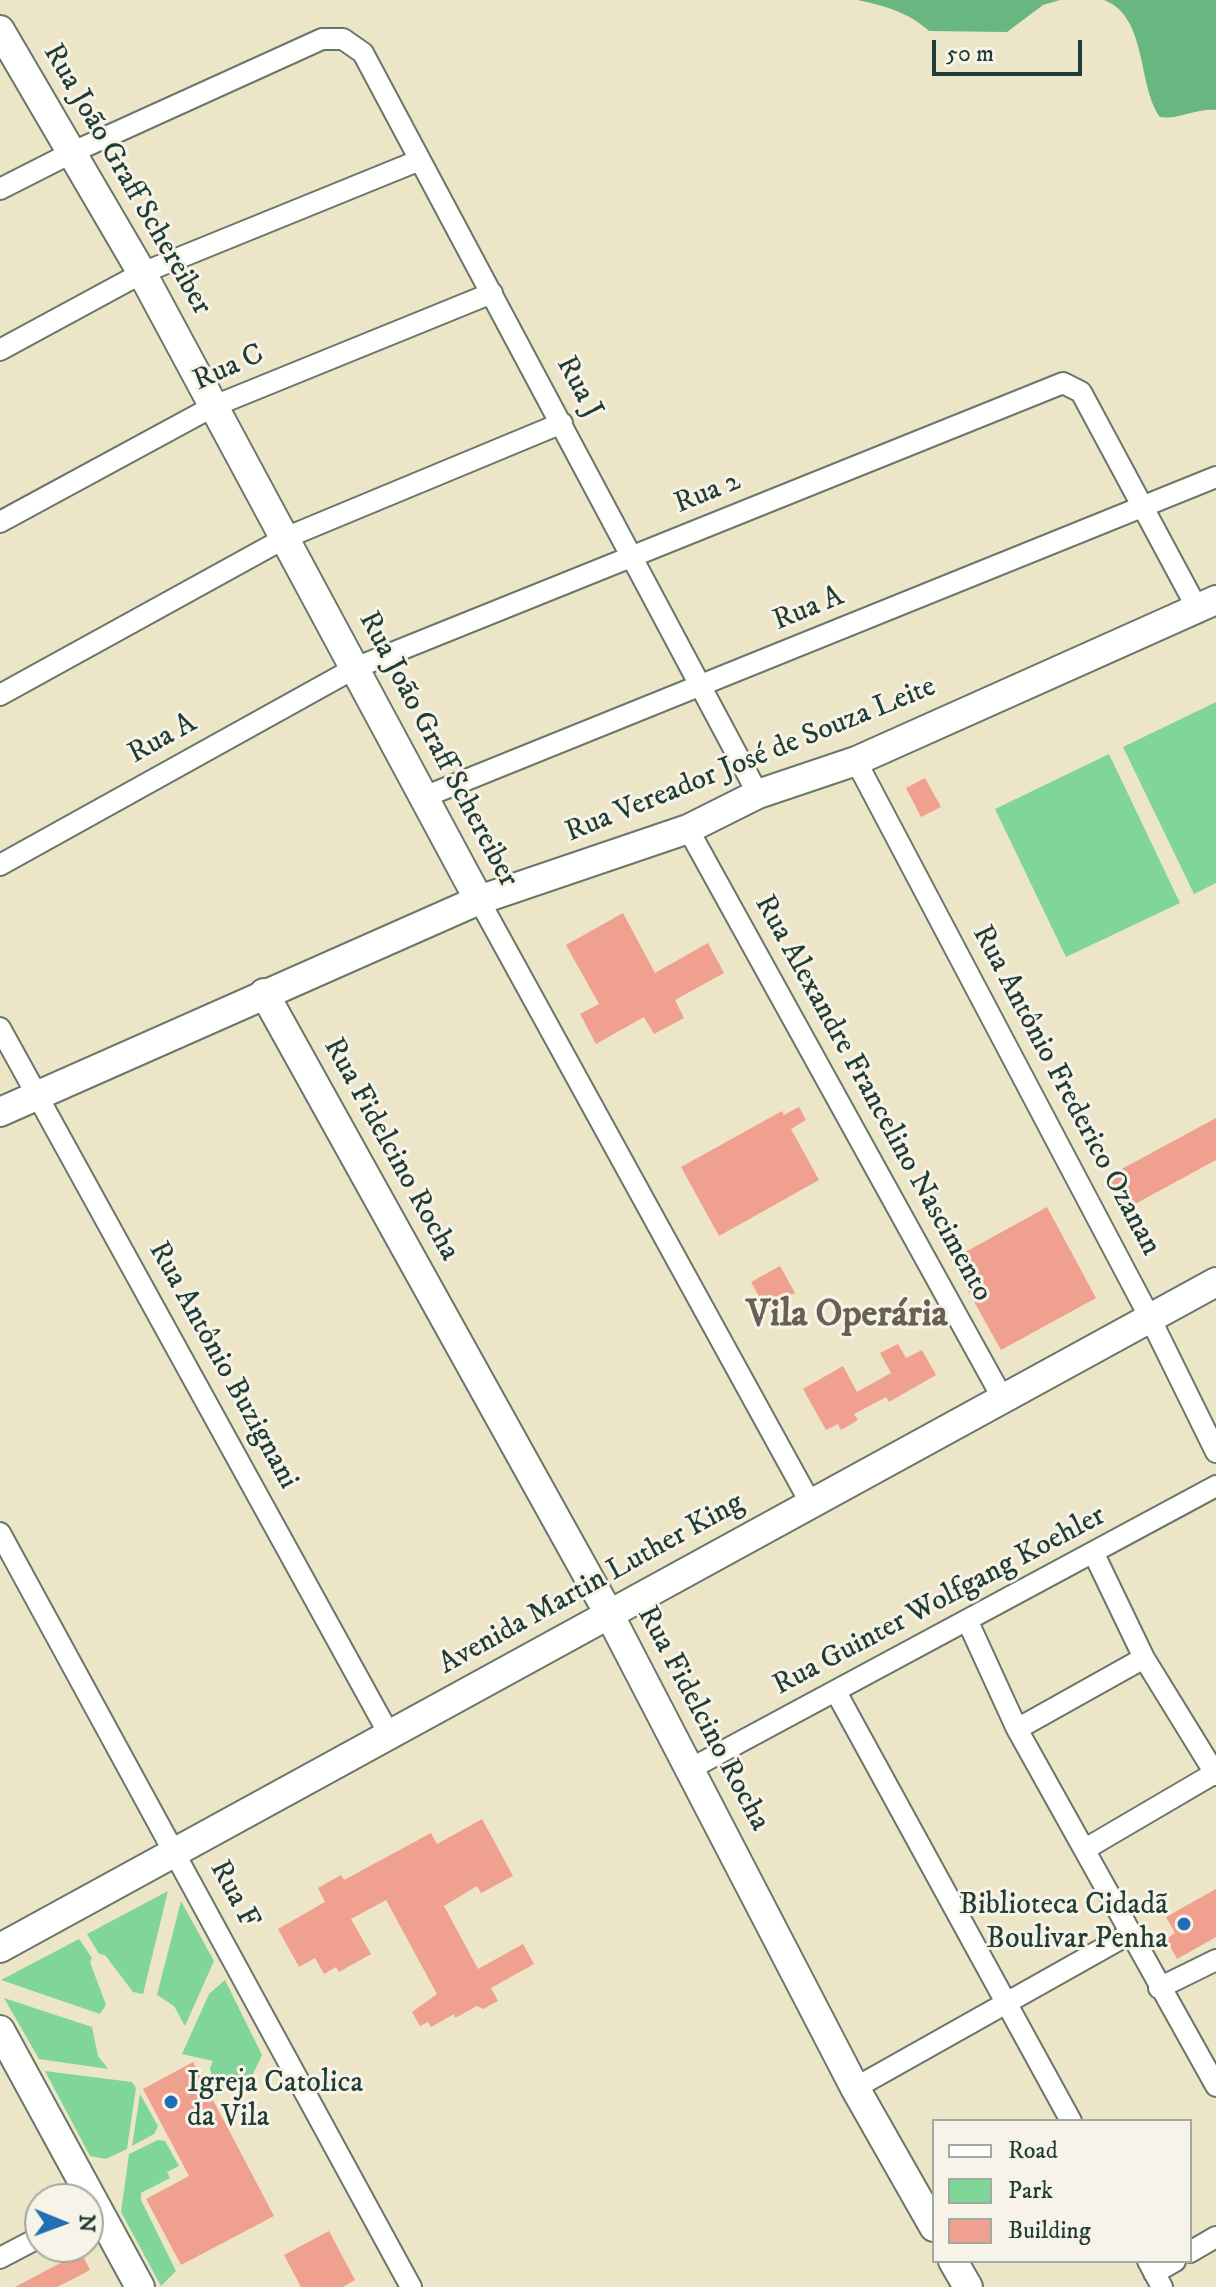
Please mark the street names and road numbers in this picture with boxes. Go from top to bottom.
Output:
street label: Rua João Graff Schereiber [34,38,218,322]
street label: Rua C [188,338,270,400]
street label: Rua J [547,351,609,425]
street label: Rua 2 [670,465,746,523]
street label: Rua A [769,580,849,640]
street label: Rua João Graff Schereiber [349,606,525,894]
street label: Rua Vereador José de Souza Leite [561,670,941,852]
street label: Rua A [122,707,204,773]
street label: Rua Alexandre Francelino Nascimento [745,890,999,1308]
street label: Rua Antônio Frederico Ozanan [963,920,1167,1262]
street label: Rua Fidelcino Rocha [314,1032,466,1268]
street label: Rua Antônio Buzignani [139,1236,305,1496]
street label: Avenida Martin Luther King [433,1486,751,1684]
street label: Rua Guinter Wolfgang Koehler [768,1499,1112,1705]
street label: Rua Fidelcino Rocha [628,1601,776,1837]
street label: Rua F [200,1855,266,1935]

